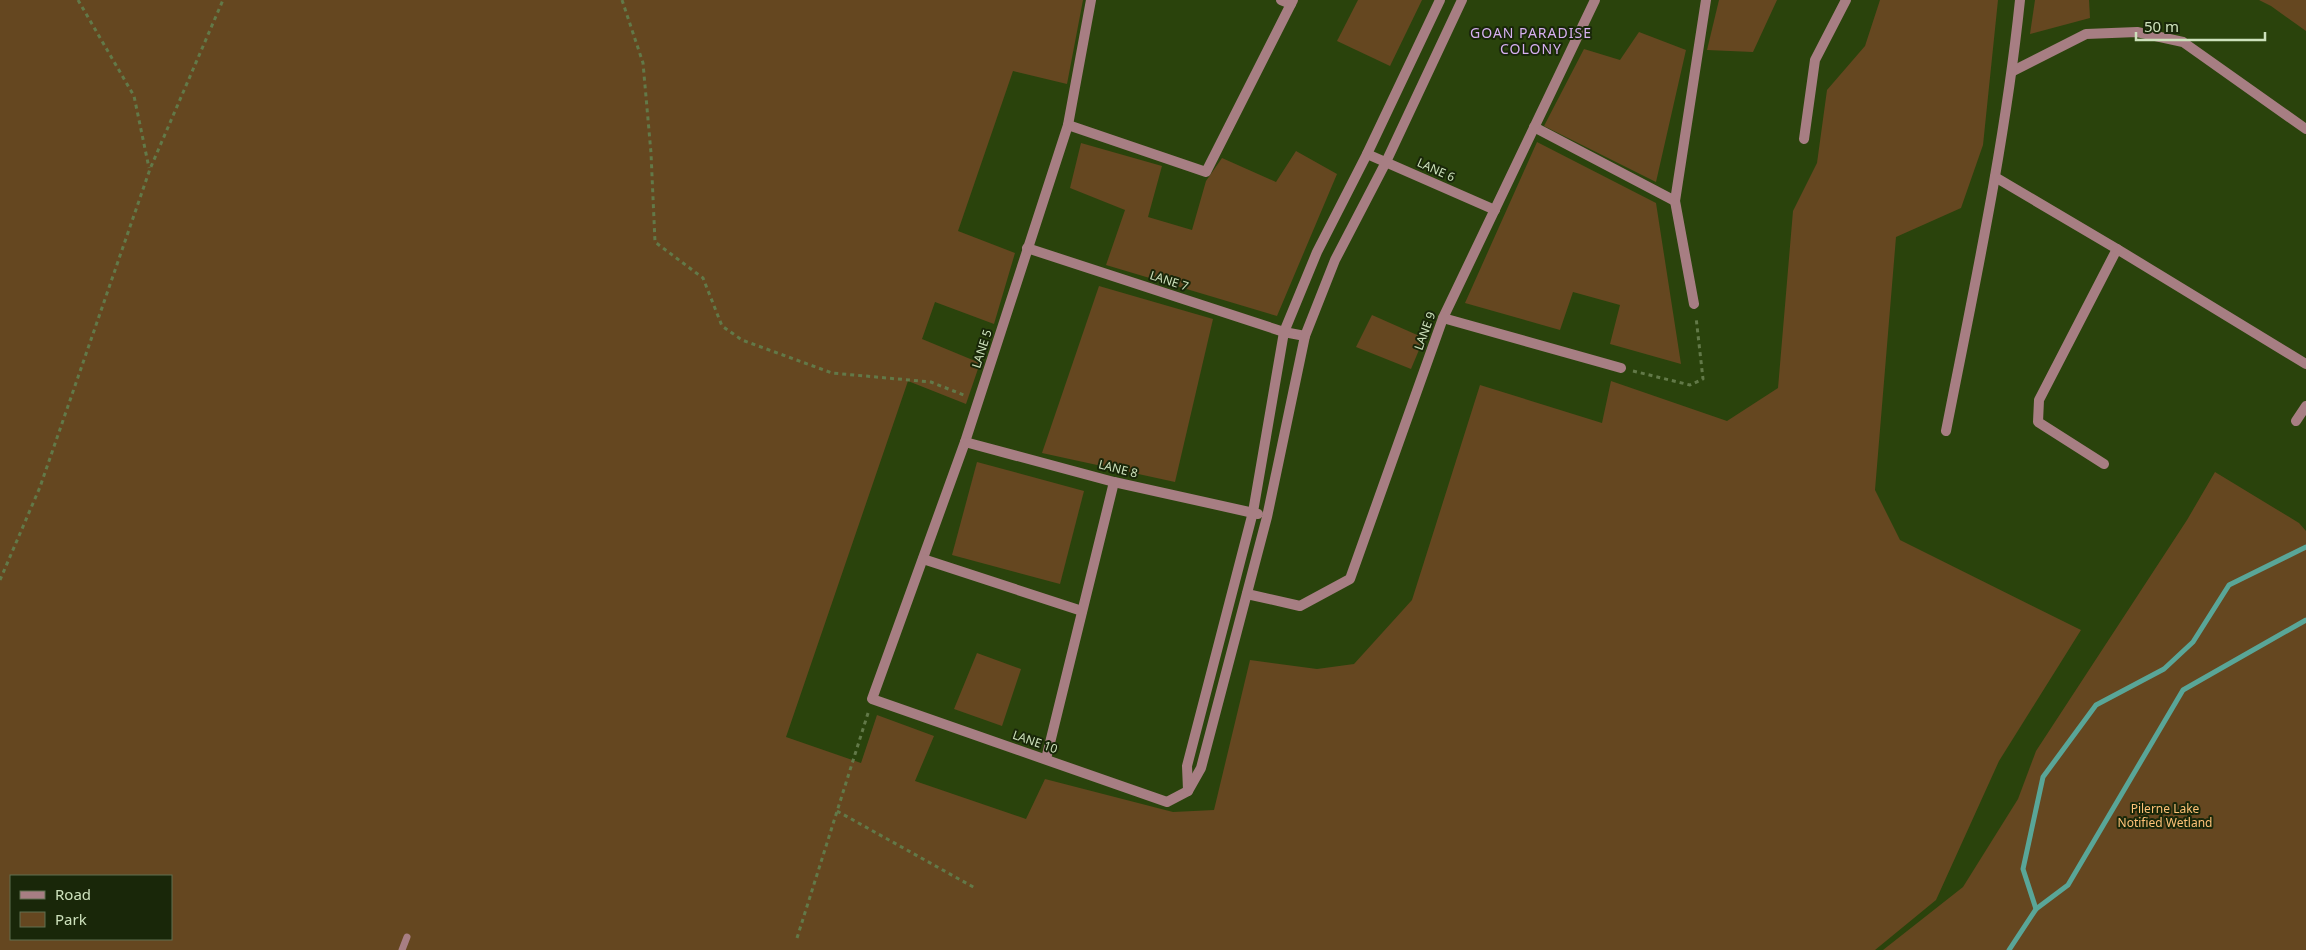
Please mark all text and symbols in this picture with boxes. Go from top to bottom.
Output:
scale bar [2136,10,2265,42]
text: 50 m [2144,16,2179,36]
district label: GOAN PARADISE COLONY [1470,23,1592,58]
street label: LANE 6 [1415,154,1458,185]
street label: LANE 7 [1148,266,1191,295]
street label: LANE 9 [1410,309,1439,352]
street label: LANE 5 [967,327,996,370]
street label: LANE 8 [1097,455,1140,482]
street label: LANE 10 [1010,726,1060,757]
park label: Pilerne Lake Notified Wetland [2118,800,2212,831]
legend [10,875,172,940]
text: Road [55,884,91,904]
text: Park [55,909,87,929]

